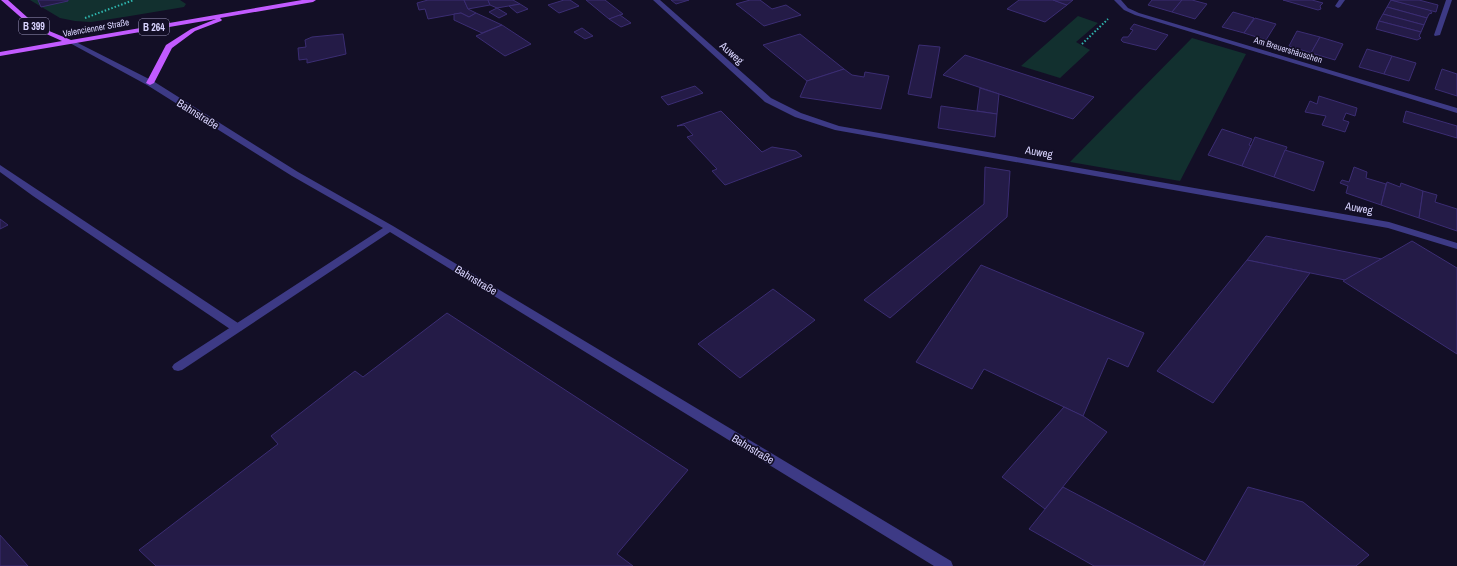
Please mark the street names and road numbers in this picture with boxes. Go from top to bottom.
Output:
street label: Valencienner Straße [62,16,130,40]
road number: B 399 [19,18,49,34]
road number: B 264 [139,19,169,35]
street label: Am Breuershäuschen [1251,34,1324,66]
street label: Auweg [716,38,747,67]
street label: Bahnstraße [175,96,221,132]
street label: Auweg [1023,143,1054,161]
street label: Auweg [1343,199,1374,217]
street label: Bahnstraße [452,262,500,298]
street label: Bahnstraße [729,431,777,467]

